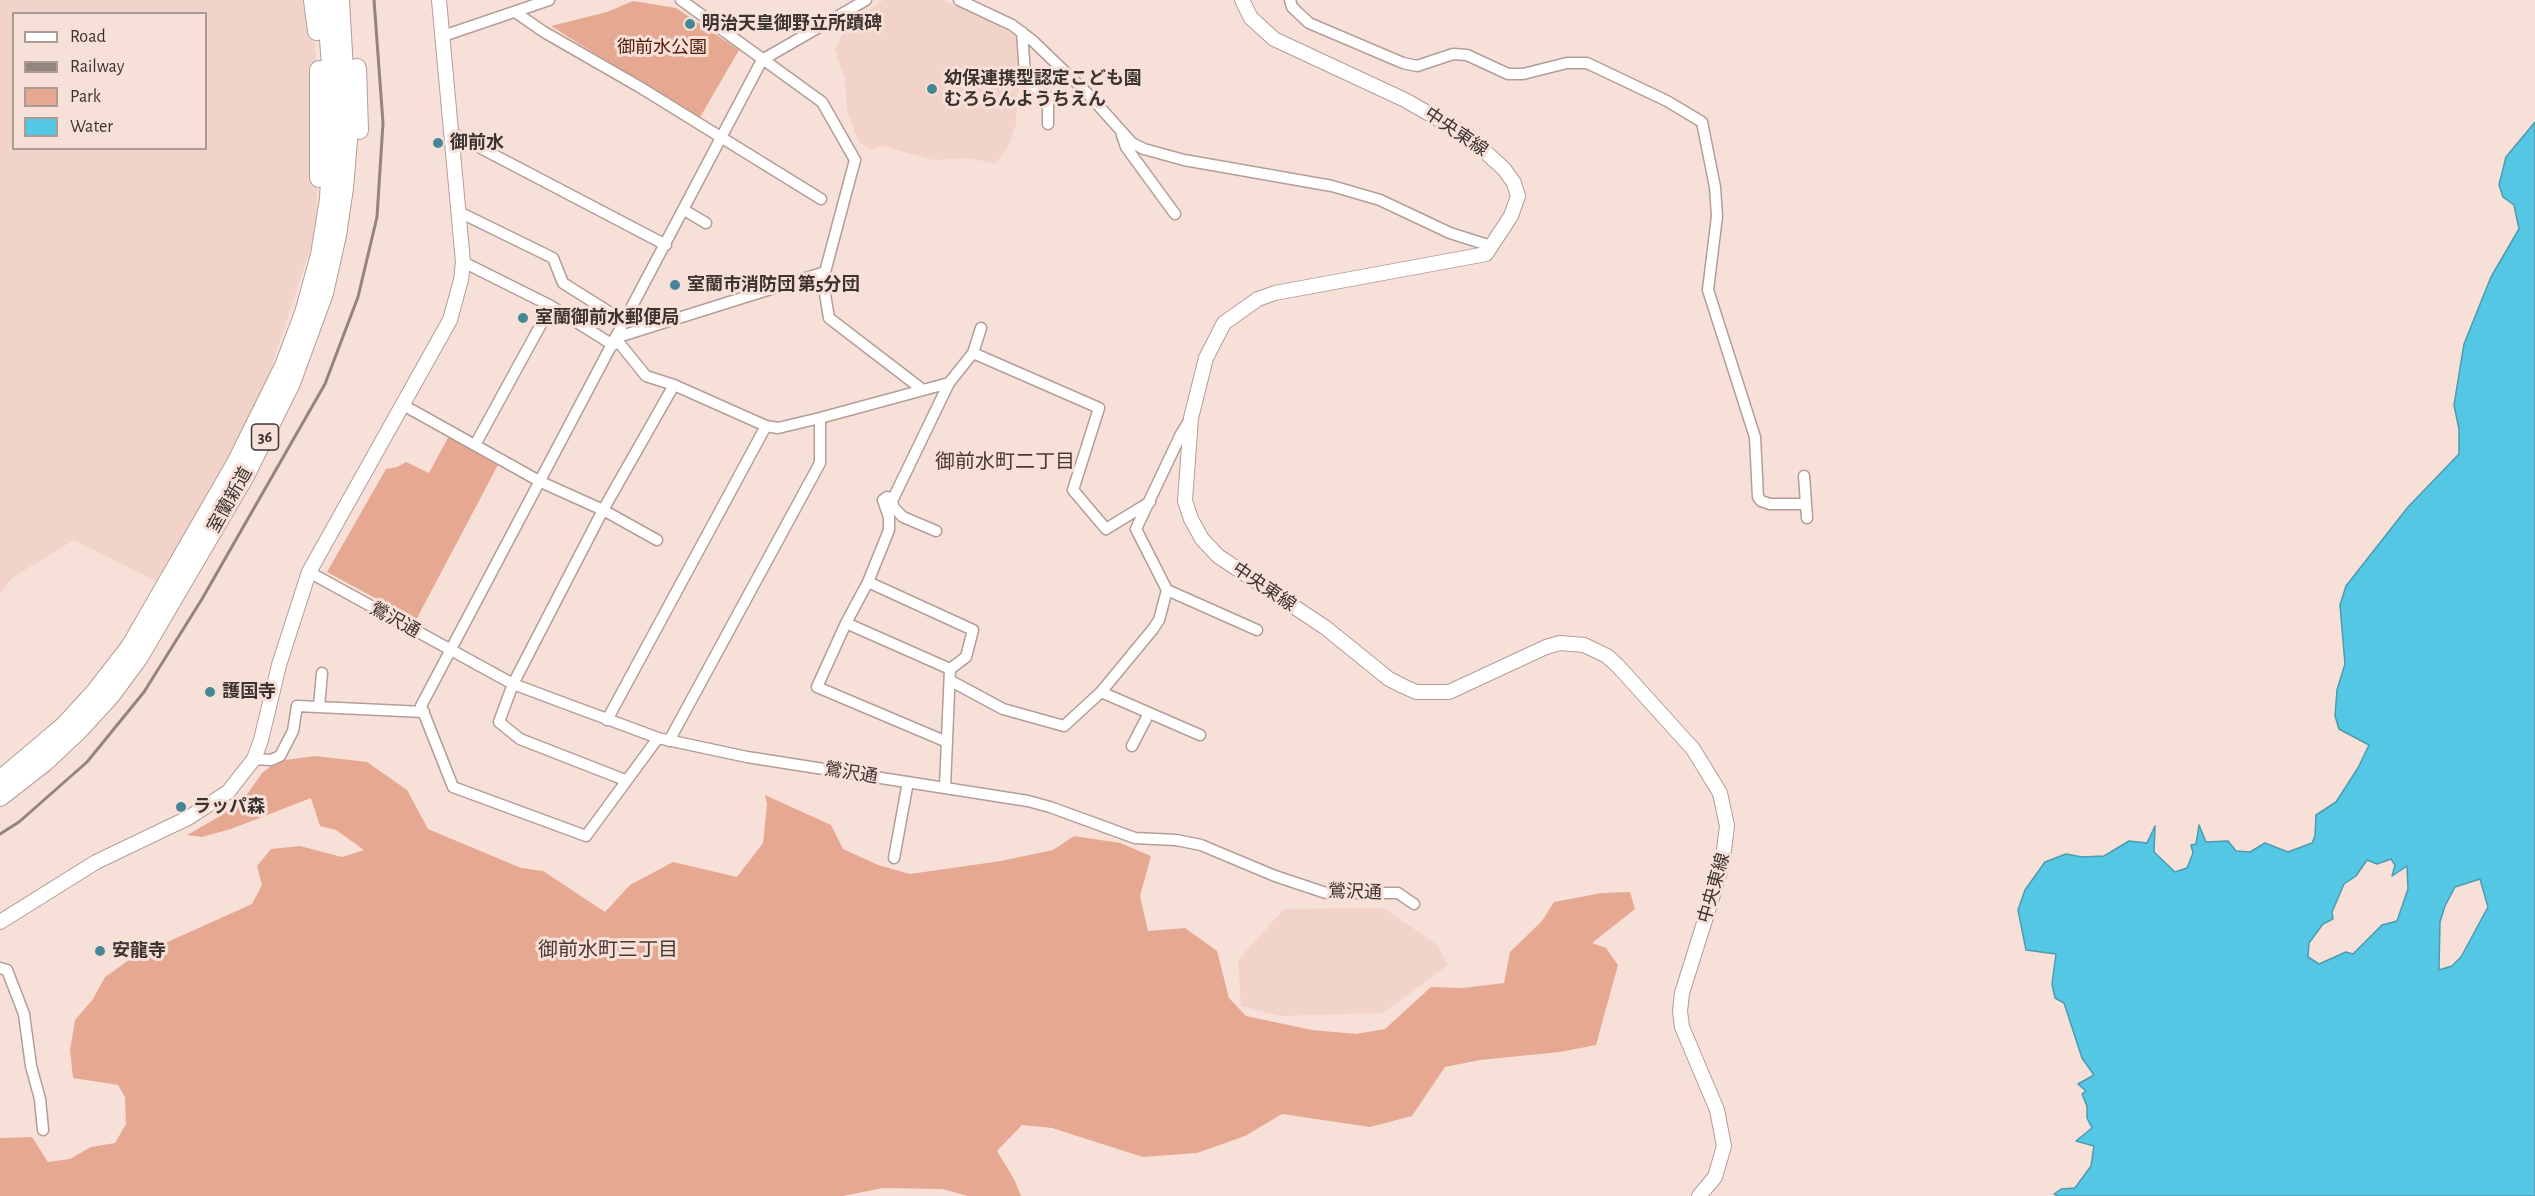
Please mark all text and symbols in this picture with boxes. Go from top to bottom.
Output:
legend [12,12,207,150]
place label: 明治天皇御野立所蹟碑 [702,13,882,35]
marker: 明治天皇御野立所蹟碑 [683,17,697,31]
text: Road [70,28,106,46]
park label: 御前水公園 [617,37,707,59]
text: Railway [70,58,124,76]
place label: 幼保連携型認定こども園 むろらんようちえん [944,68,1142,110]
marker: 幼保連携型認定こども園 むろらんようちえん [925,82,939,96]
text: Park [70,88,101,106]
street label: 中央東線 [1420,103,1492,161]
text: Water [70,118,113,136]
place label: 御前水 [450,132,504,154]
marker: 御前水 [431,136,445,150]
place label: 室蘭市消防団 第5分団 [687,274,859,296]
marker: 室蘭市消防団 第5分団 [668,278,682,292]
place label: 室蘭御前水郵便局 [535,307,679,329]
marker: 室蘭御前水郵便局 [516,311,530,325]
road number: 36 [252,424,278,450]
district label: 御前水町二丁目 [935,450,1075,474]
street label: 室蘭新道 [203,463,257,537]
street label: 中央東線 [1228,558,1300,616]
street label: 鶯沢通 [366,597,424,643]
place label: 護国寺 [222,681,276,703]
marker: 護国寺 [203,685,217,699]
street label: 鶯沢通 [823,758,879,788]
place label: ラッパ森 [193,796,265,818]
marker: ラッパ森 [174,800,188,814]
street label: 中央東線 [1694,850,1734,926]
street label: 鶯沢通 [1328,880,1382,904]
district label: 御前水町三丁目 [538,938,678,962]
place label: 安龍寺 [112,940,166,962]
marker: 安龍寺 [93,944,107,958]

